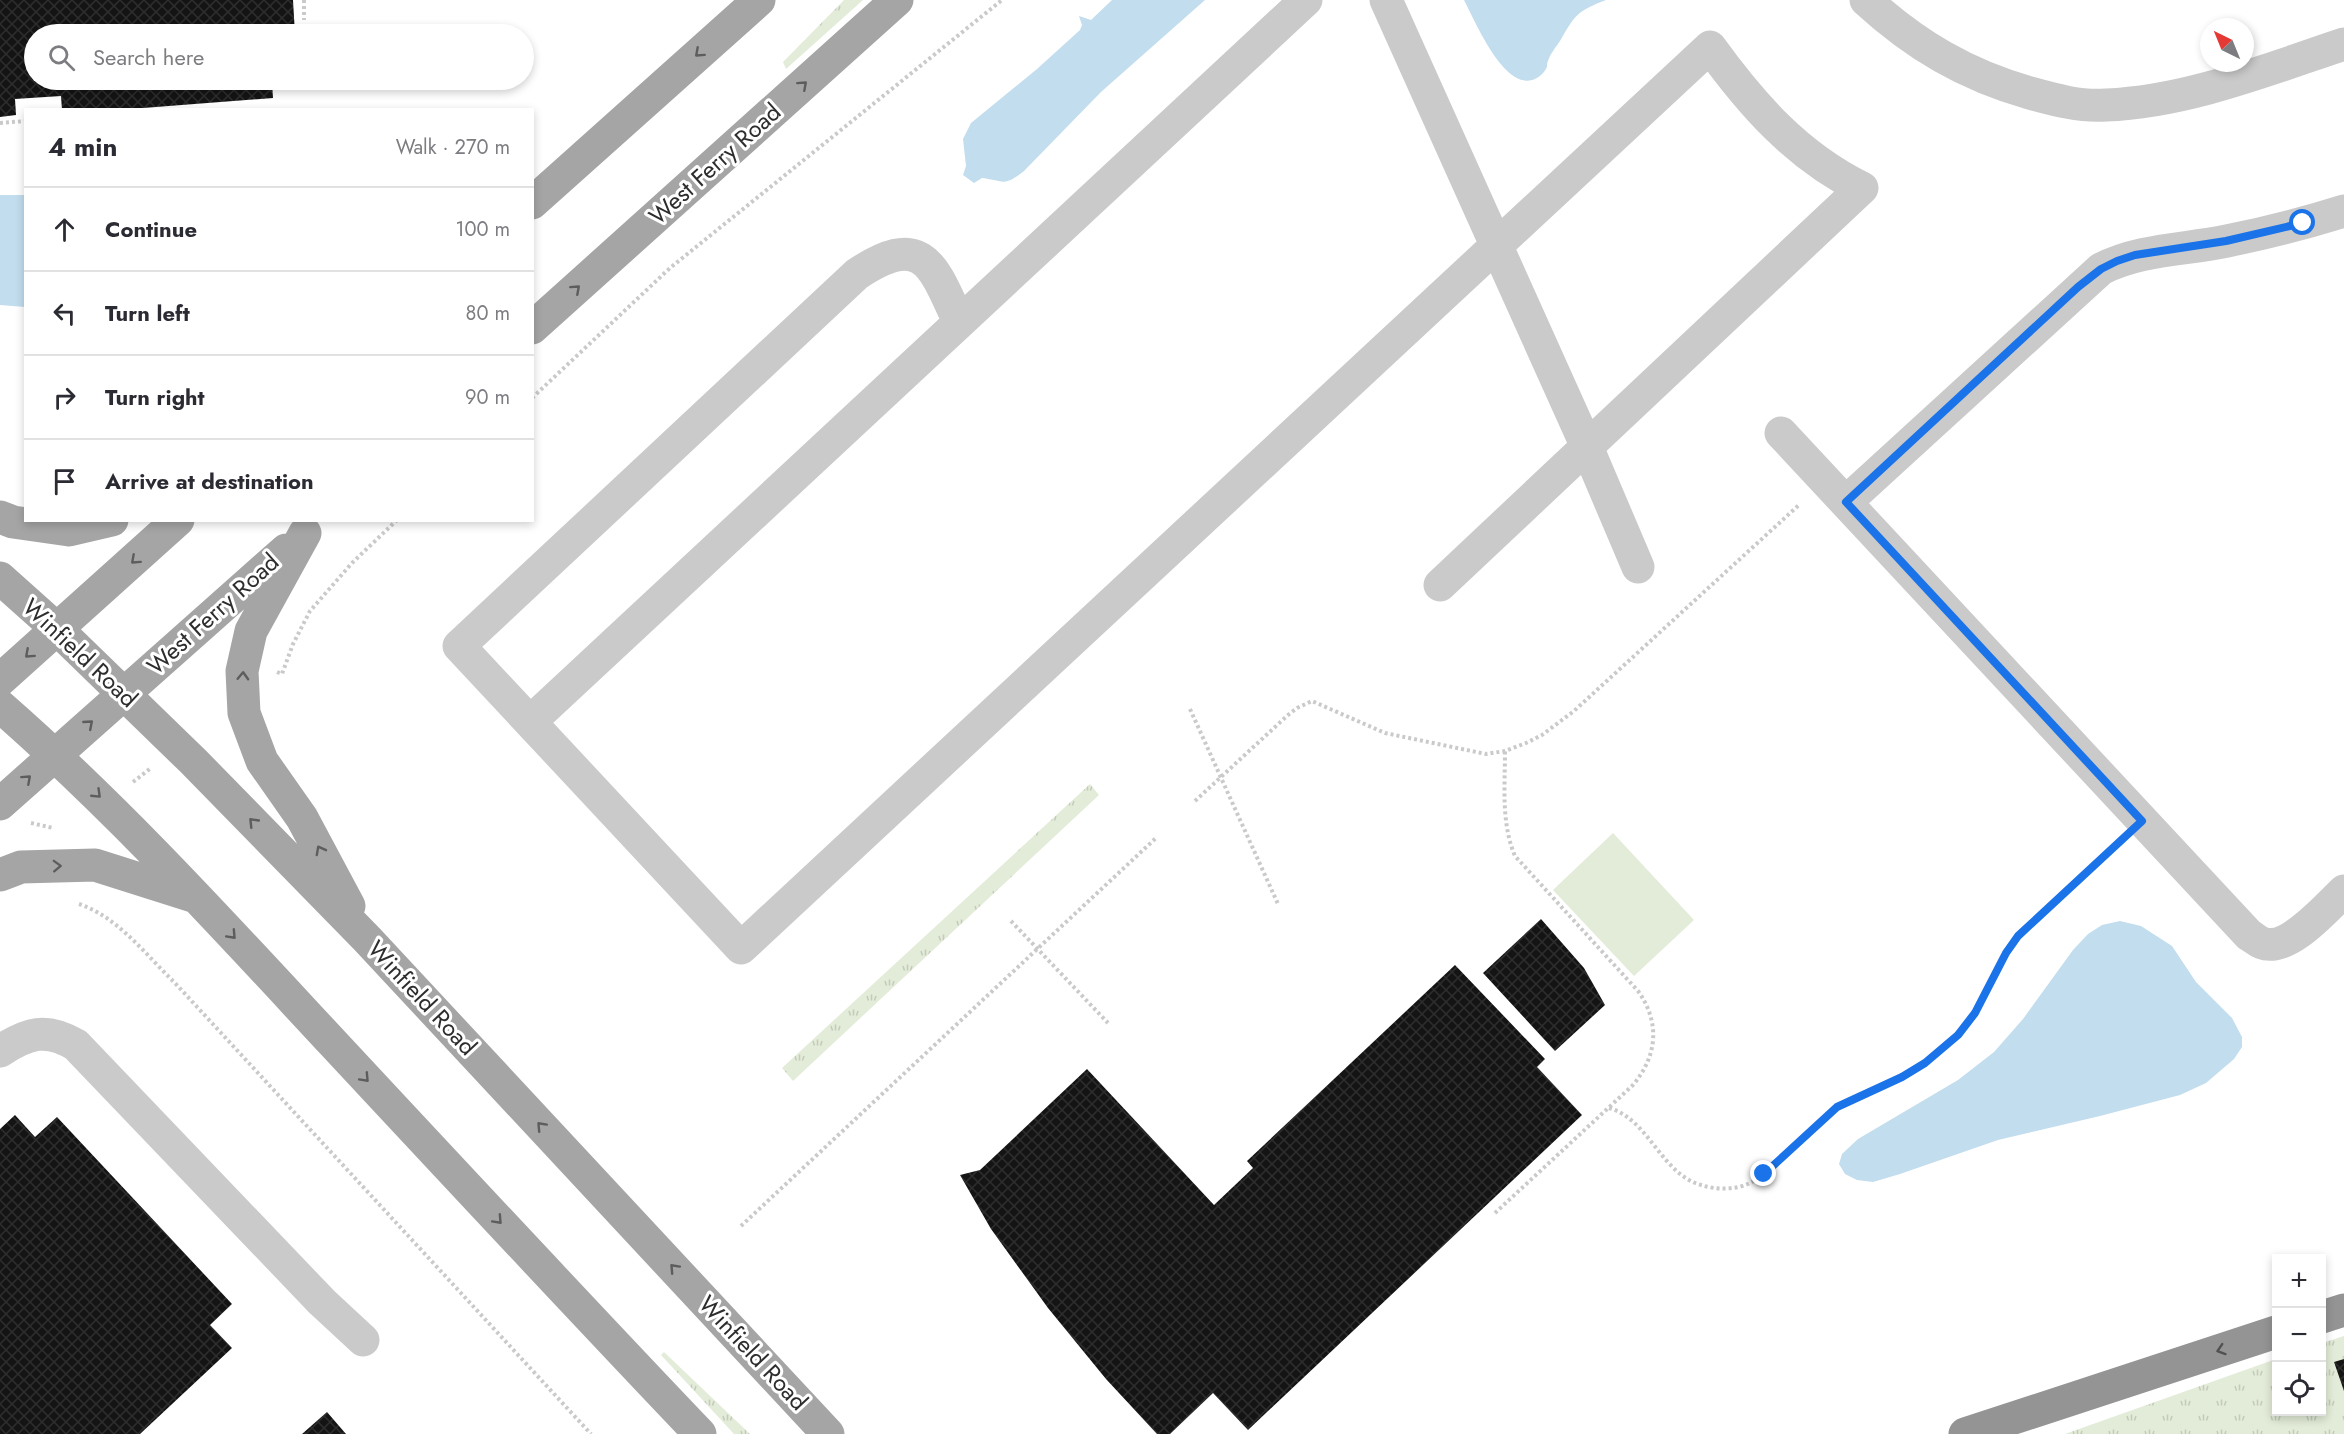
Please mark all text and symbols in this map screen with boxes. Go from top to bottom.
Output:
north arrow [2200,18,2254,72]
search box [24,24,534,90]
icon: search [45,41,78,74]
text: Search here [93,41,204,73]
one-way arrow [696,46,707,57]
one-way arrow [796,81,806,92]
street label: West Ferry Road [641,95,788,233]
text: 4 min [48,128,117,166]
text: Walk · 270 m [396,133,510,162]
route start [2289,209,2315,235]
icon: ahead [48,213,81,246]
text: Continue [105,213,197,245]
text: 100 m [455,215,510,244]
one-way arrow [569,285,580,296]
icon: left [48,297,81,330]
text: Turn left [105,297,190,329]
text: 80 m [465,299,510,328]
icon: right [48,381,81,414]
text: Turn right [105,381,205,413]
text: 90 m [465,383,510,412]
icon: arrive [48,465,81,498]
text: Arrive at destination [105,465,314,497]
street label: West Ferry Road [139,545,286,683]
one-way arrow [131,553,142,564]
street label: Winfield Road [15,590,146,715]
one-way arrow [25,647,36,658]
one-way arrow [237,672,249,681]
one-way arrow [83,720,93,731]
one-way arrow [21,775,31,786]
one-way arrow [89,787,100,798]
one-way arrow [249,819,260,830]
one-way arrow [316,846,327,857]
one-way arrow [52,860,61,872]
one-way arrow [225,928,236,938]
street label: Winfield Road [360,932,485,1063]
one-way arrow [358,1071,369,1081]
one-way arrow [537,1122,548,1133]
route end [1750,1160,1776,1186]
one-way arrow [491,1214,502,1224]
map controls [2272,1254,2326,1416]
button: + [2272,1254,2326,1308]
one-way arrow [670,1265,681,1275]
street label: Winfield Road [691,1287,816,1418]
button: − [2272,1308,2326,1362]
one-way arrow [2216,1343,2227,1356]
button: locate [2272,1362,2326,1416]

